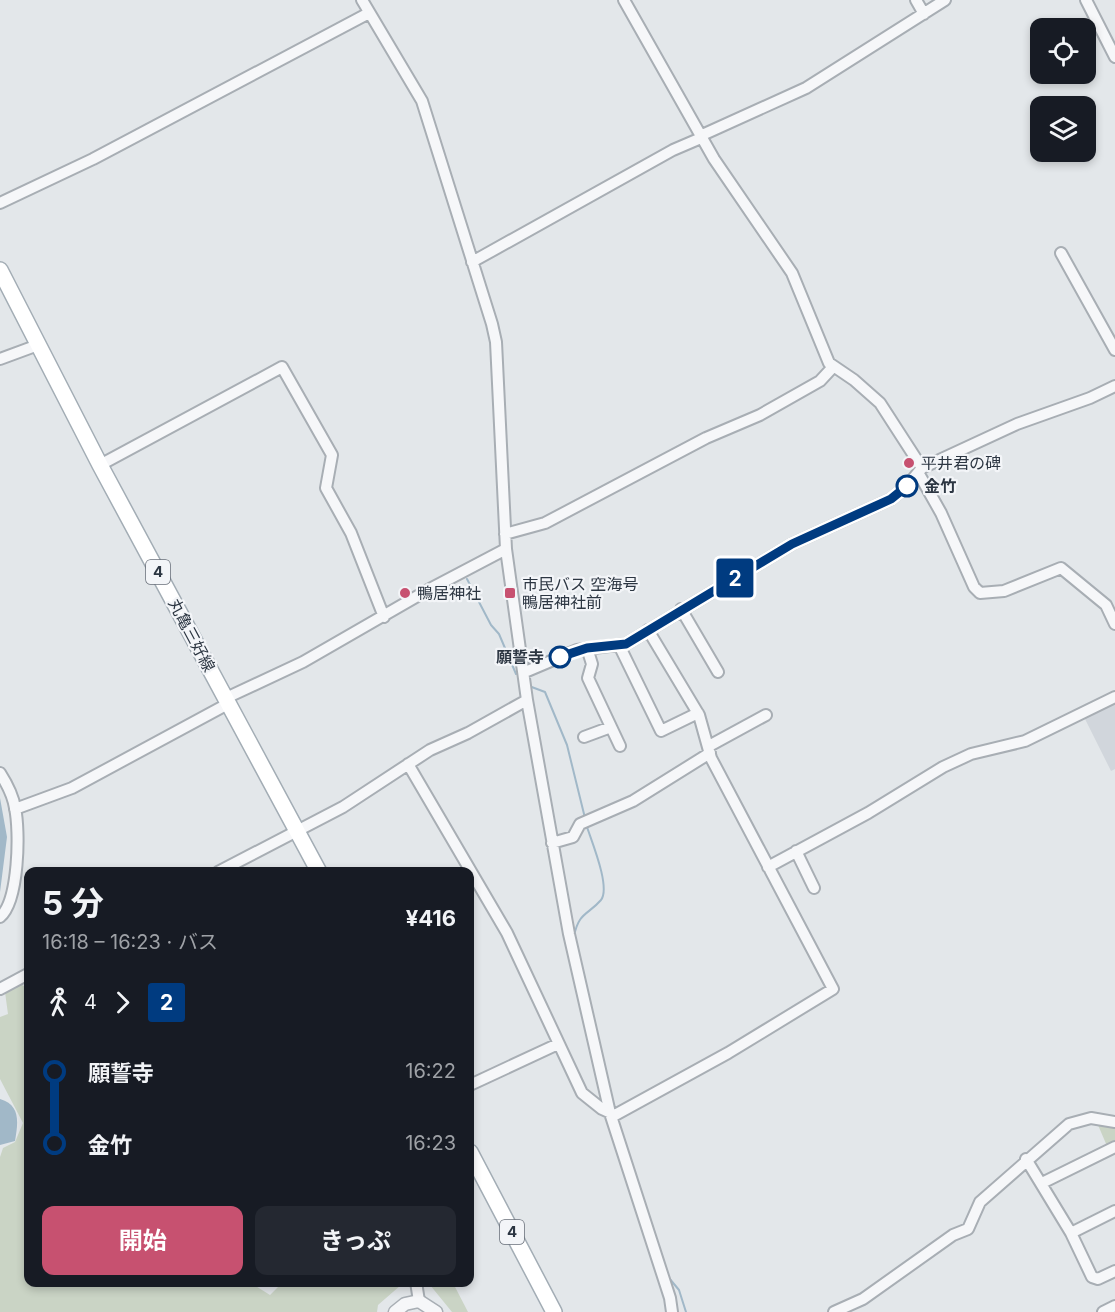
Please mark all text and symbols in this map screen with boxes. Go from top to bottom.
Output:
map controls [1030,18,1096,162]
button: locate [1030,18,1096,84]
button: layers [1030,96,1096,162]
place label: 平井君の碑 [921,453,1001,473]
marker: 平井君の碑 [902,456,916,470]
marker: 金竹 [896,475,918,497]
place label: 金竹 [924,476,956,496]
line badge: 2 [716,558,754,598]
road number: 4 [146,560,170,584]
text: 2 [728,566,742,591]
place label: 市民バス 空海号 鴨居神社前 [522,574,639,612]
place label: 鴨居神社 [417,583,481,603]
marker: 鴨居神社 [398,586,412,600]
marker: 市民バス 空海号 鴨居神社前 [503,586,517,600]
street label: 丸亀三好線 [164,595,220,675]
marker: 願誓寺 [549,646,571,668]
place label: 願誓寺 [496,647,544,667]
text: 5 分 [42,883,104,923]
text: ¥416 [406,905,456,931]
text: 16:18 – 16:23 · バス [42,930,218,954]
icon: walk [42,986,75,1019]
icon: forward [106,986,139,1019]
text: 4 [84,990,97,1014]
text: 2 [160,990,173,1015]
text: 16:22 [405,1059,456,1083]
text: 願誓寺 [88,1060,154,1086]
text: 16:23 [405,1131,456,1155]
text: 金竹 [88,1132,132,1158]
button: 開始 [42,1206,243,1275]
button: きっぷ [255,1206,456,1275]
road number: 4 [500,1220,524,1244]

